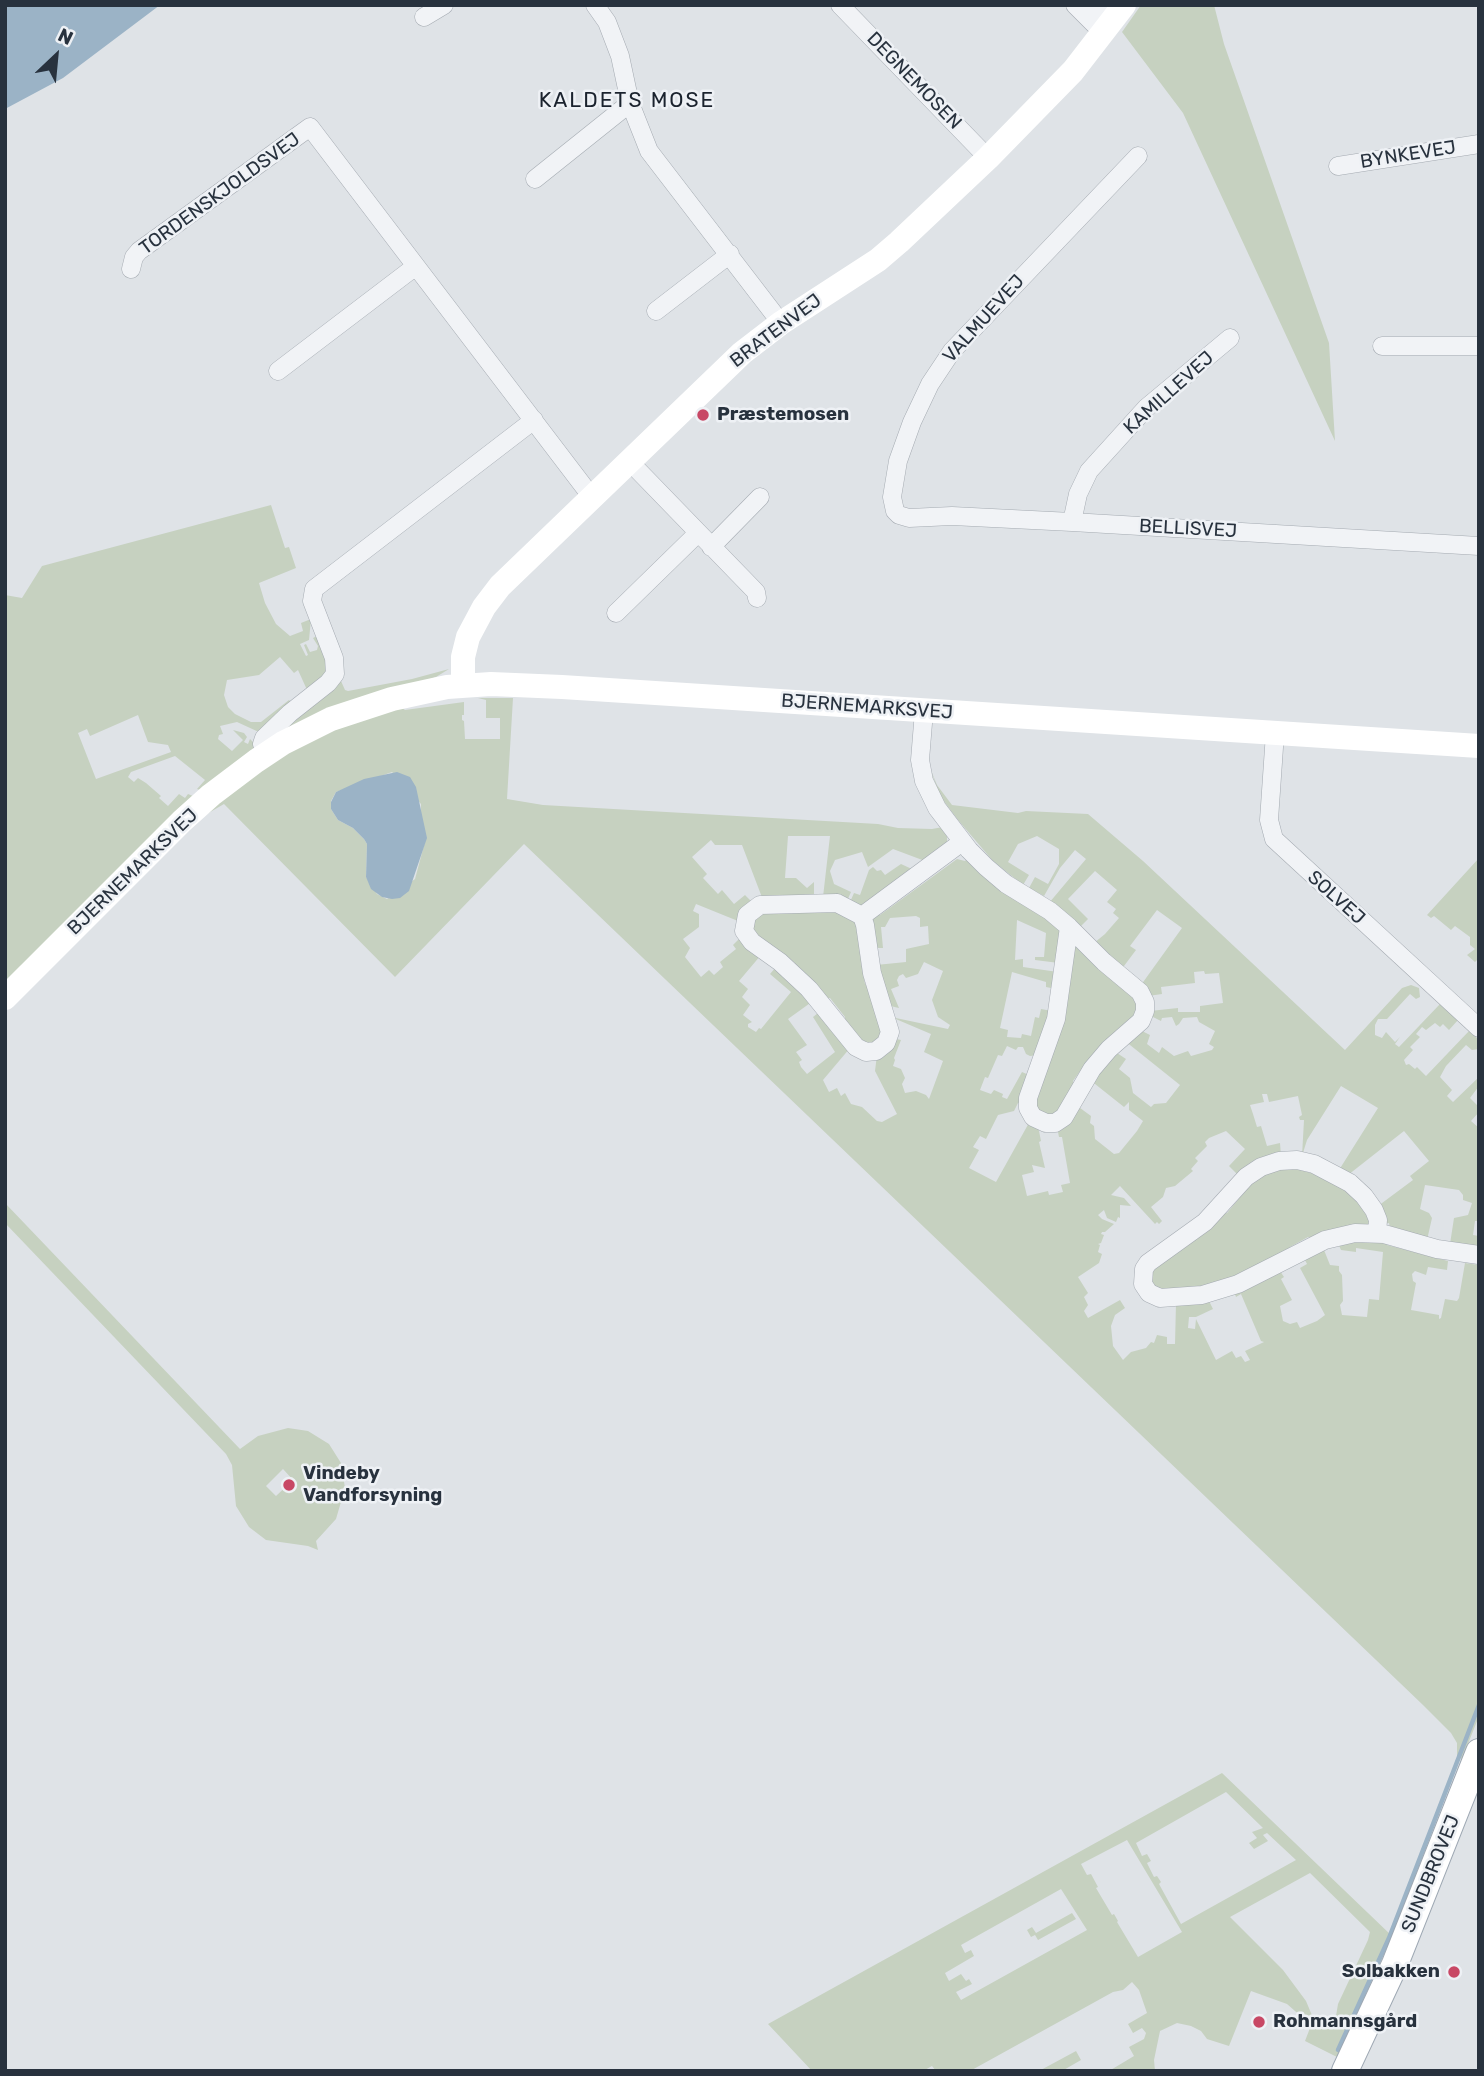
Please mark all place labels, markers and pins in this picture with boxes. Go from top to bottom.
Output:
place label: Præstemosen [717,404,849,426]
marker: Præstemosen [695,407,711,423]
place label: Vindeby Vandforsyning [303,1463,442,1507]
marker: Vindeby Vandforsyning [281,1477,297,1493]
place label: Solbakken [1342,1961,1440,1983]
marker: Solbakken [1446,1964,1462,1980]
place label: Rohmannsgård [1273,2011,1417,2033]
marker: Rohmannsgård [1251,2014,1267,2030]

